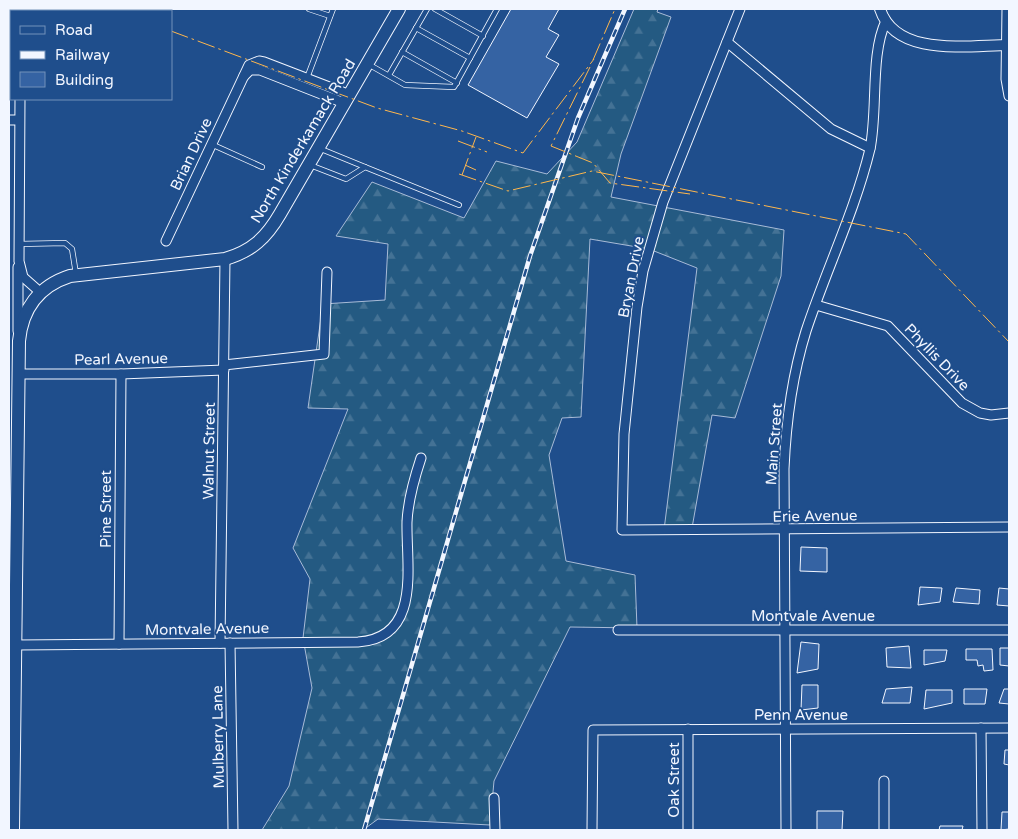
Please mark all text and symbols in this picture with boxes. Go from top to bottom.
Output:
legend [10,10,172,100]
text: Road [55,21,93,39]
text: Railway [55,46,110,64]
street label: North Kinderkamack Road [247,56,359,226]
text: Building [55,71,114,89]
street label: Brian Drive [166,115,216,193]
street label: Bryan Drive [614,235,648,319]
street label: Phyllis Drive [901,320,973,394]
street label: Pearl Avenue [74,349,168,369]
street label: Walnut Street [199,402,219,500]
street label: Main Street [762,402,786,486]
street label: Pine Street [97,470,115,548]
street label: Erie Avenue [772,506,858,526]
street label: Montvale Avenue [751,607,875,625]
street label: Montvale Avenue [145,619,269,639]
street label: Mulberry Lane [208,685,228,789]
street label: Penn Avenue [754,706,848,724]
street label: Oak Street [665,742,683,818]

